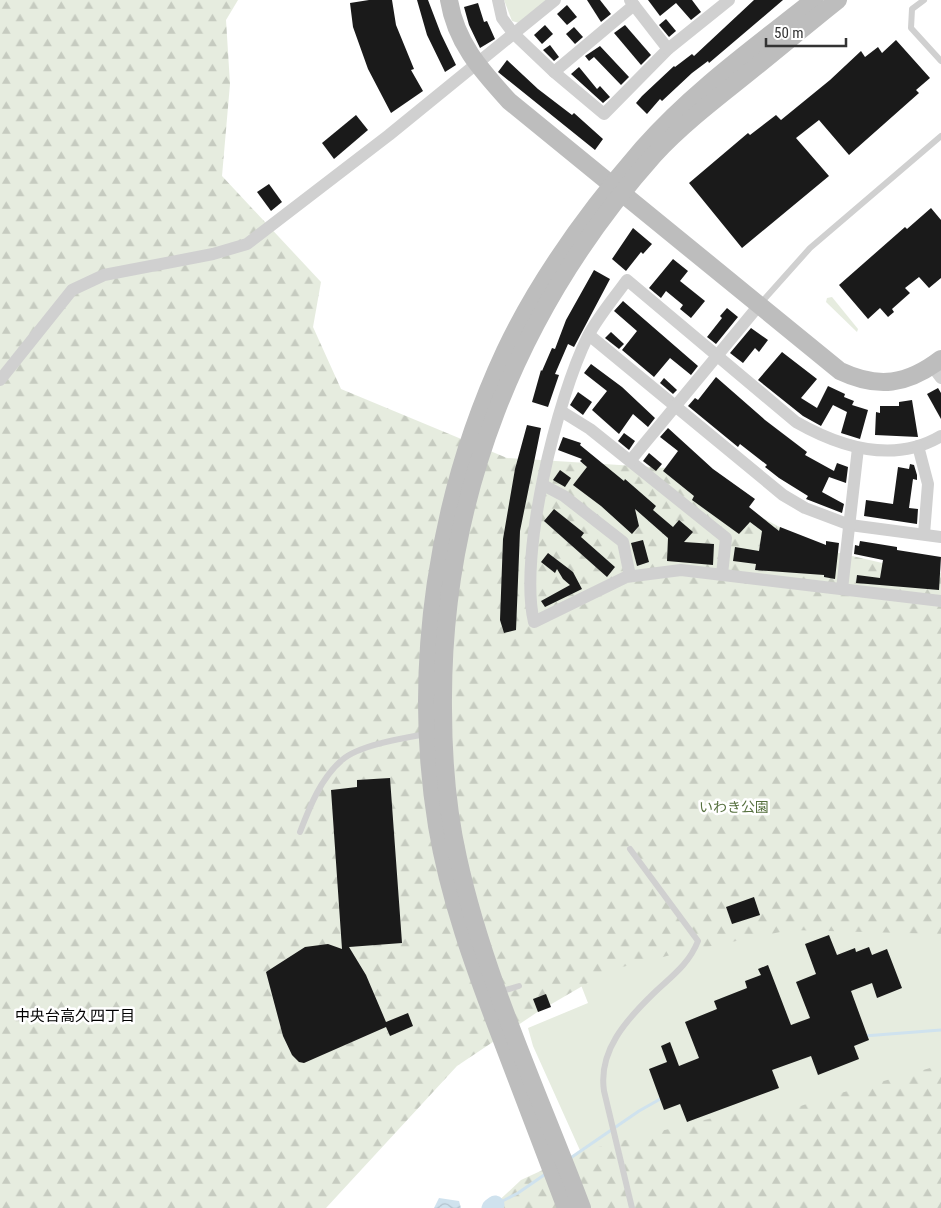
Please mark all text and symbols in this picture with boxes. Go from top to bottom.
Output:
scale bar [766,15,846,47]
text: 50 m [774,24,804,42]
park label: いわき公園 [699,799,769,815]
district label: 中央台高久四丁目 [15,1007,135,1025]

